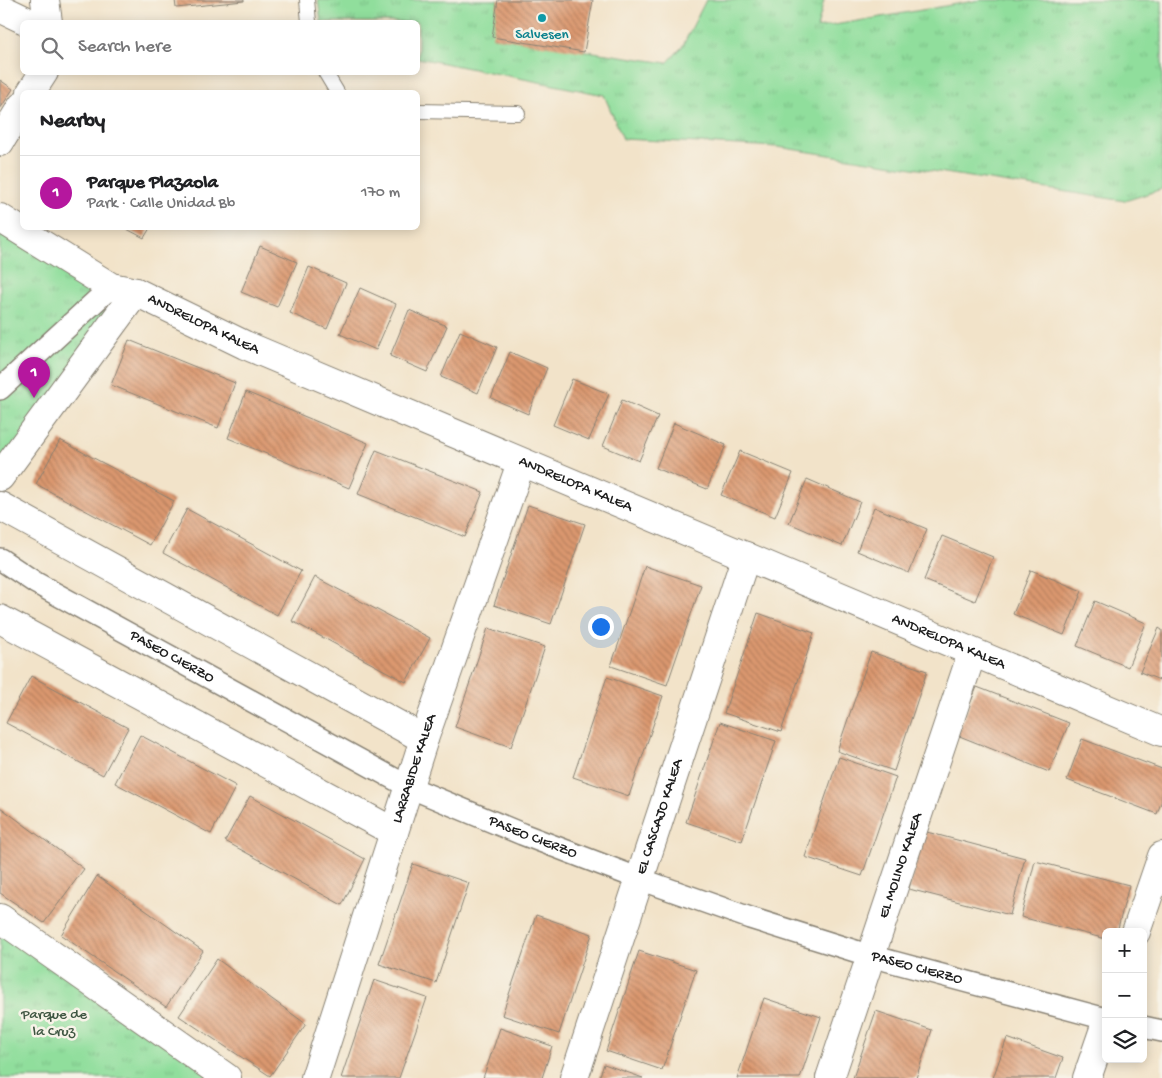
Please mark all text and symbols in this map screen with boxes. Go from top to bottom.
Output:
marker: Salvesen [536,12,548,24]
search box [20,20,420,75]
place label: Salvesen [515,26,569,44]
icon: search [38,34,66,62]
text: Search here [78,36,172,59]
text: Nearby [40,110,105,135]
text: Parque Plazaola [87,172,218,195]
text: 1 [53,184,59,203]
text: 170 m [361,184,400,203]
text: Park · Calle Unidad Bb [87,195,235,214]
street label: ANDRELOPA KALEA [145,290,263,359]
pin: 1 [18,357,50,398]
street label: ANDRELOPA KALEA [516,452,636,517]
street label: ANDRELOPA KALEA [889,610,1009,674]
your location [588,614,614,640]
street label: PASEO CIERZO [125,626,217,688]
street label: LARRABIDE KALEA [389,711,441,826]
street label: EL CASCAJO KALEA [633,756,688,877]
street label: EL MOLINO KALEA [875,809,927,921]
street label: PASEO CIERZO [485,812,579,863]
map controls [1102,928,1147,1063]
button: + [1102,928,1147,973]
street label: PASEO CIERZO [868,947,964,989]
button: − [1102,973,1147,1018]
park label: Parque de la Cruz [20,1006,87,1041]
button: layers [1102,1018,1147,1063]

